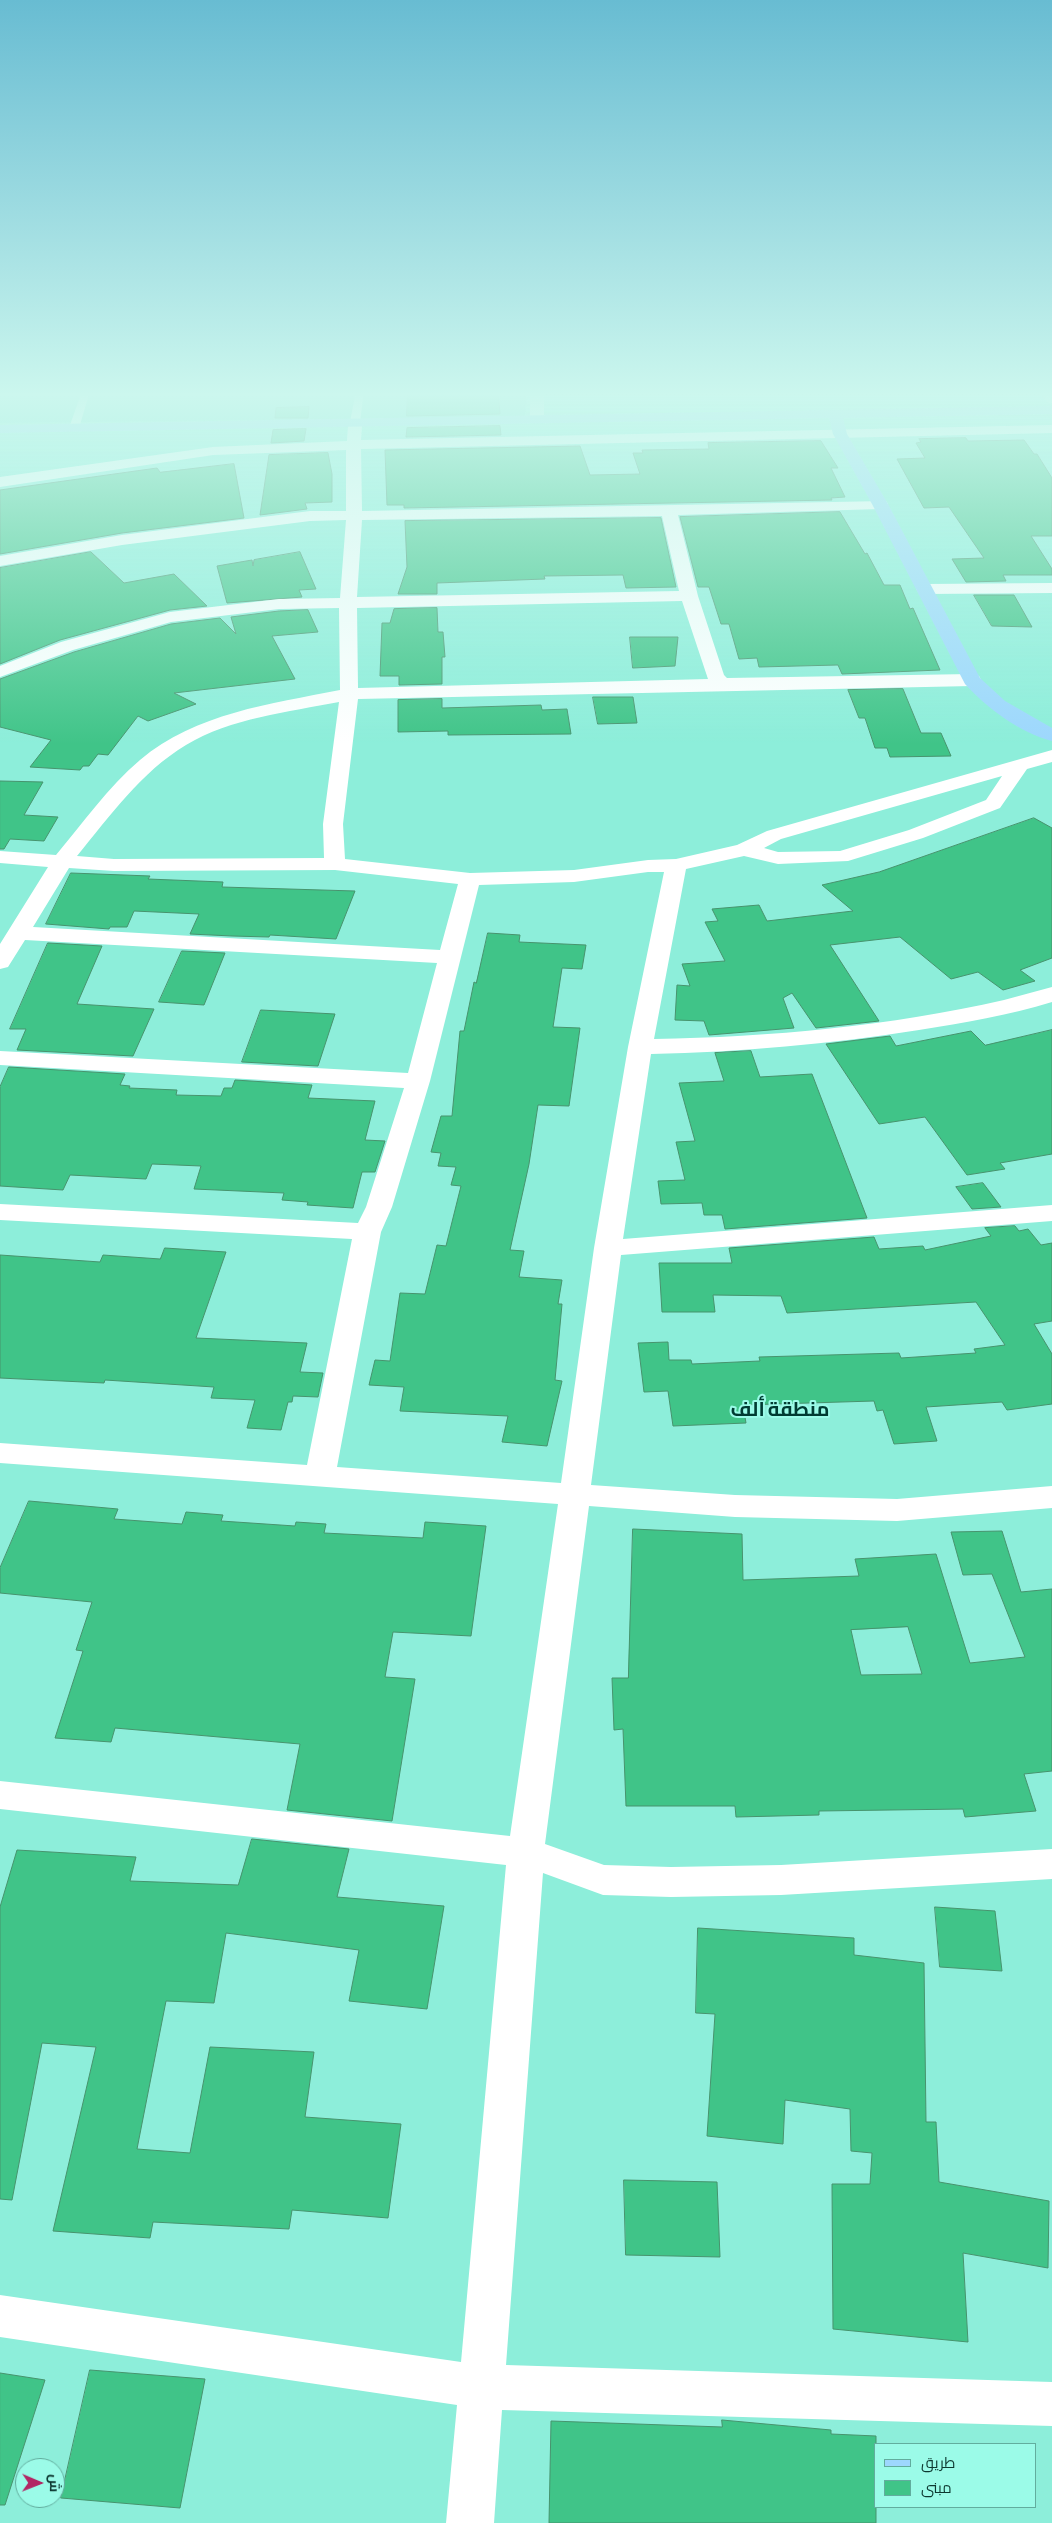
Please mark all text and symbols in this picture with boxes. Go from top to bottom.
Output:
district label: منطقة ألف [731,1398,829,1422]
legend [874,2443,1037,2508]
text: طريق [921,2456,955,2471]
north arrow [15,2458,65,2508]
text: ش [47,2474,61,2492]
text: مبنى [921,2481,952,2496]

